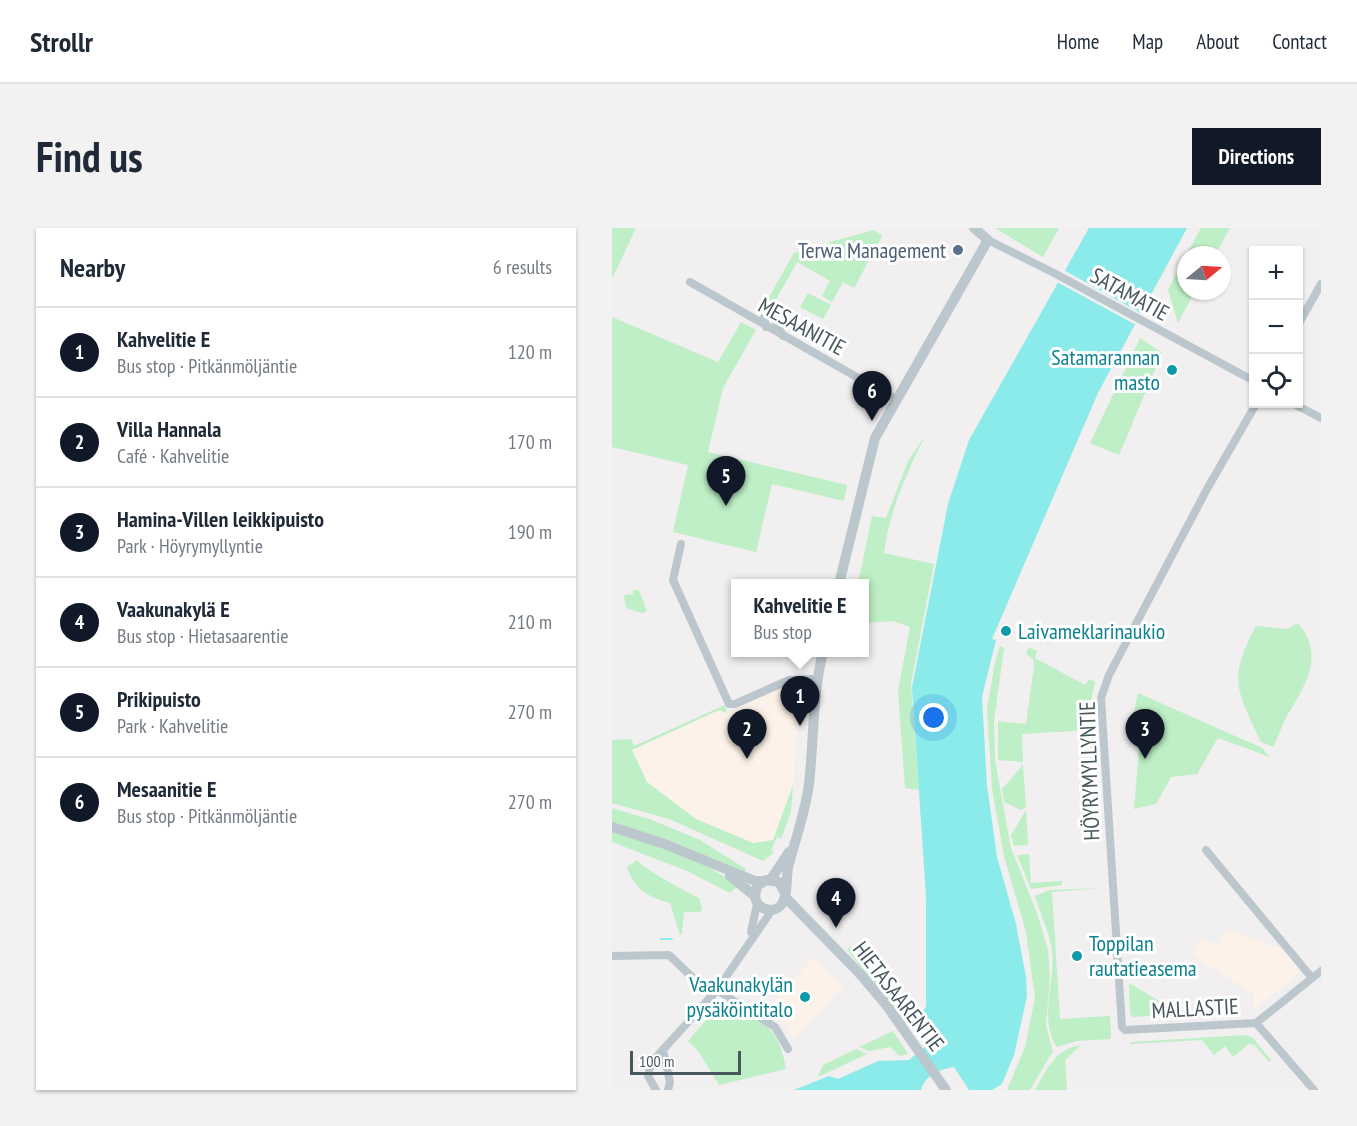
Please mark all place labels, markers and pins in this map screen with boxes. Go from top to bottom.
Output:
place label: Terwa Management [798,236,946,264]
marker: Terwa Management [951,243,965,257]
place label: Satamarannan masto [1051,343,1160,396]
marker: Satamarannan masto [1165,363,1179,377]
pin: 6 [852,372,892,421]
pin: 5 [706,456,746,506]
place label: Laivameklarinaukio [1018,617,1165,645]
marker: Laivameklarinaukio [999,624,1013,638]
pin: 1 [780,676,819,726]
pin: 2 [728,710,766,759]
pin: 3 [1126,710,1164,759]
pin: 4 [816,878,856,928]
place label: Toppilan rautatieasema [1089,929,1197,982]
marker: Toppilan rautatieasema [1070,949,1084,963]
place label: Vaakunakylän pysäköintitalo [687,970,793,1023]
marker: Vaakunakylän pysäköintitalo [798,990,812,1004]

